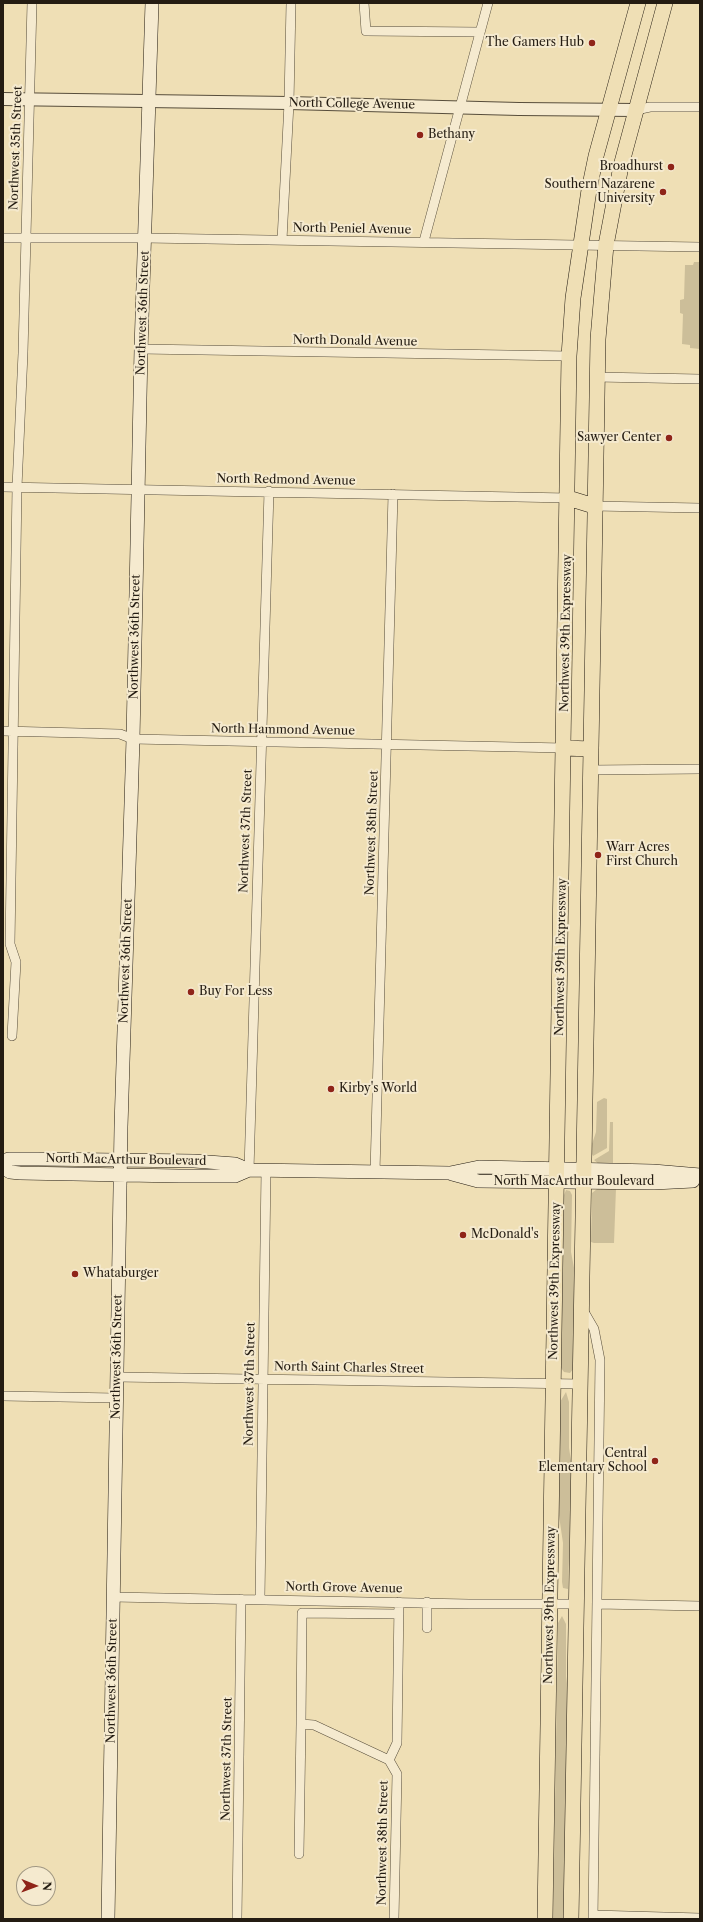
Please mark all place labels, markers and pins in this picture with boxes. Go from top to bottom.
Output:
place label: The Gamers Hub [485,36,584,50]
marker: The Gamers Hub [587,38,597,48]
place label: Bethany [428,128,475,142]
marker: Bethany [415,130,425,140]
place label: Broadhurst [599,160,663,174]
marker: Broadhurst [666,162,676,172]
place label: Southern Nazarene University [545,178,655,206]
marker: Southern Nazarene University [658,187,668,197]
place label: Sawyer Center [577,431,661,445]
marker: Sawyer Center [664,433,674,443]
place label: Warr Acres First Church [606,841,678,869]
marker: Warr Acres First Church [593,850,603,860]
place label: Buy For Less [199,985,272,999]
marker: Buy For Less [186,987,196,997]
place label: Kirby's World [339,1082,417,1096]
marker: Kirby's World [326,1084,336,1094]
place label: McDonald's [471,1228,539,1242]
marker: McDonald's [458,1230,468,1240]
place label: Whataburger [83,1267,159,1281]
marker: Whataburger [70,1269,80,1279]
place label: Central Elementary School [538,1447,647,1475]
marker: Central Elementary School [650,1456,660,1466]

